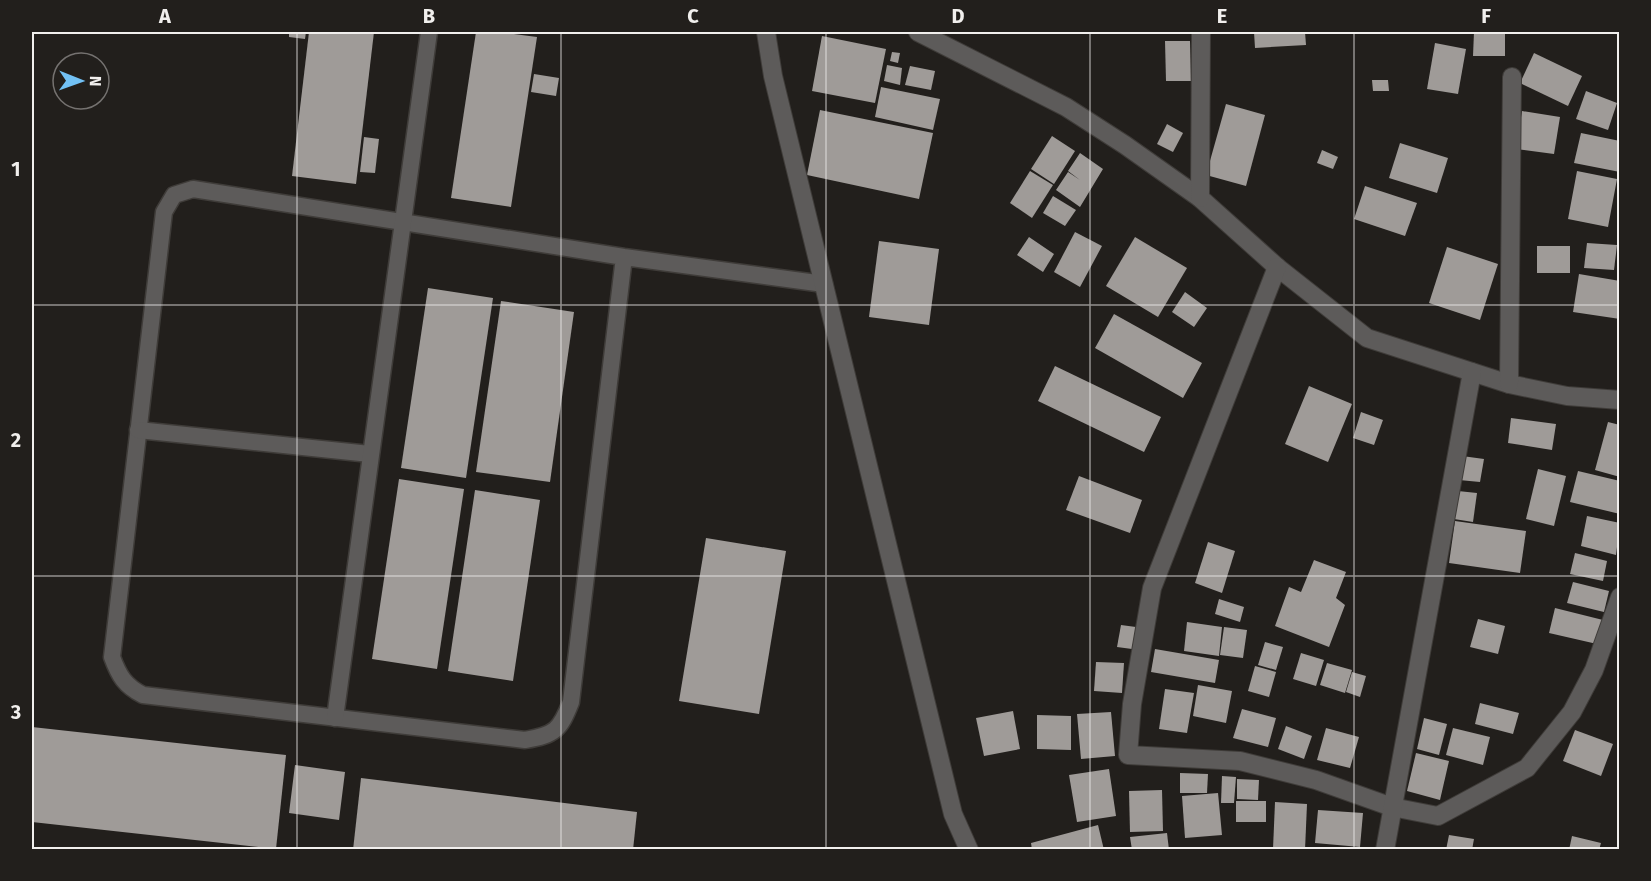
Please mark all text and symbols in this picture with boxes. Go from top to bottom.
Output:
text: A [158,4,172,28]
text: B [423,4,435,28]
text: C [687,4,699,28]
text: D [951,4,965,28]
text: E [1217,4,1227,28]
text: F [1481,4,1491,28]
north arrow [51,51,111,111]
text: N [86,76,105,87]
text: 1 [11,157,21,181]
text: 2 [11,428,21,452]
text: 3 [10,700,21,724]

